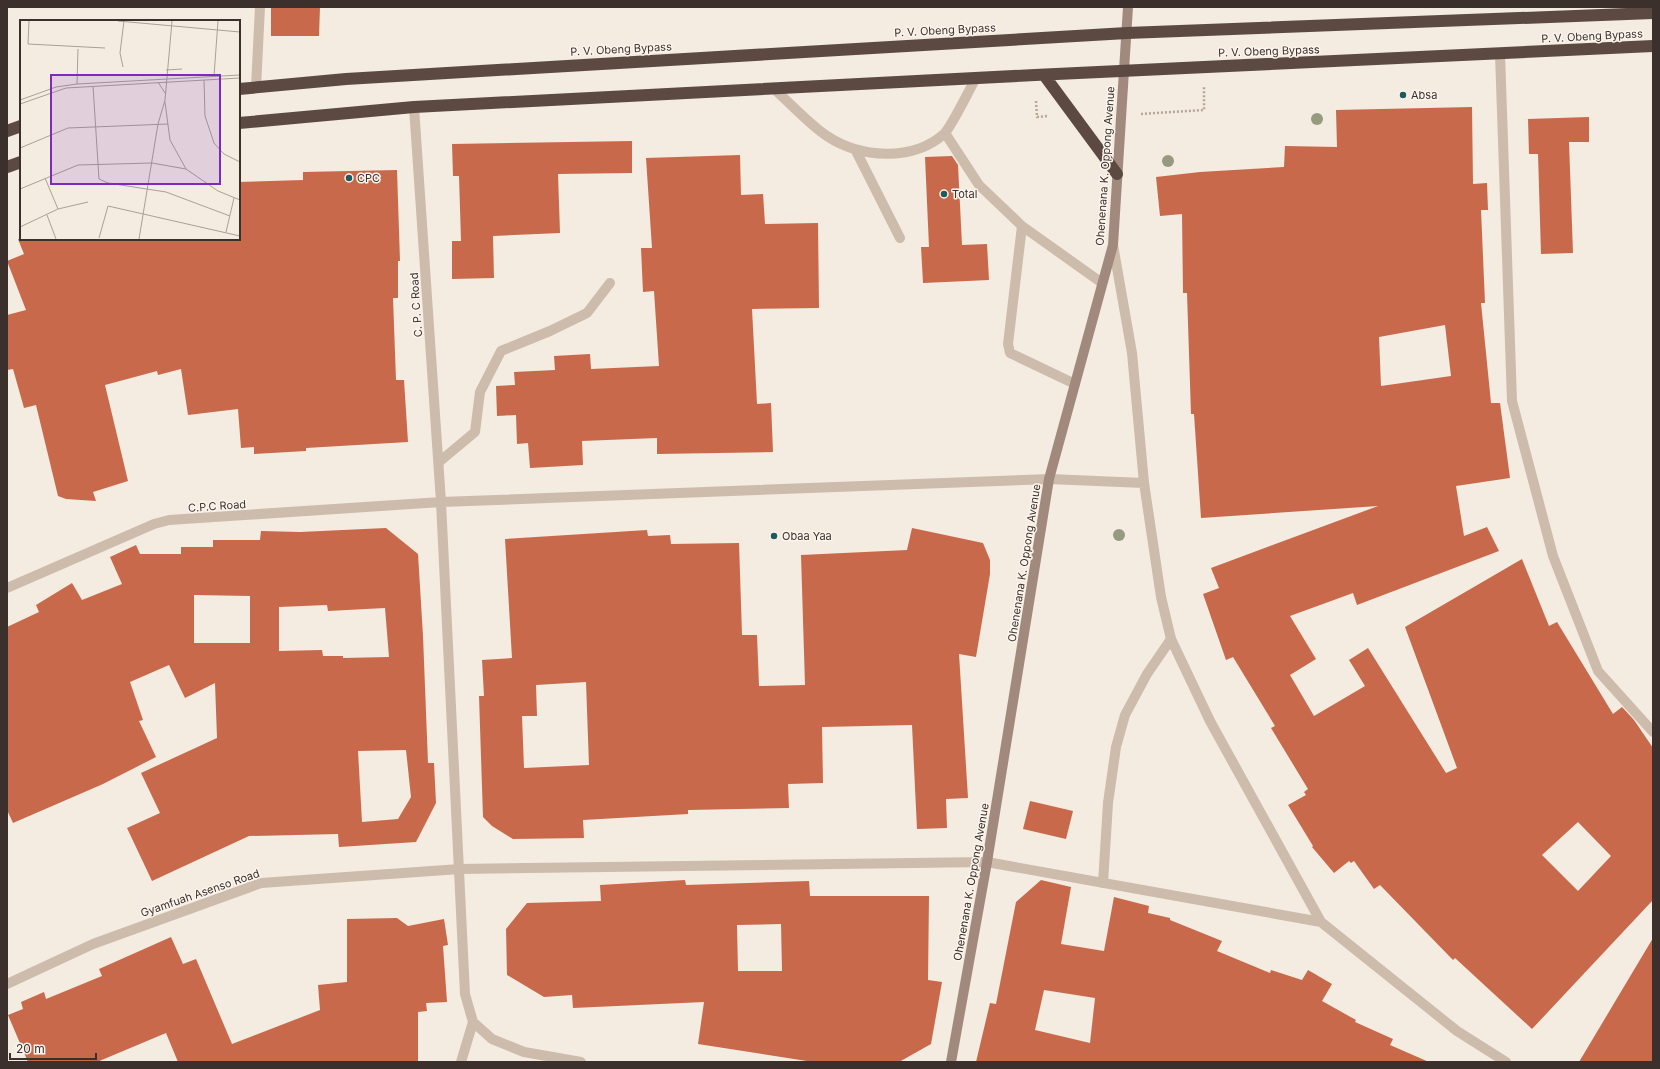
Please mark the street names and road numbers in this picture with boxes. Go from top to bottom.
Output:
street label: P. V. Obeng Bypass [894,20,996,40]
street label: P. V. Obeng Bypass [1541,26,1643,46]
street label: P. V. Obeng Bypass [570,39,672,59]
street label: P. V. Obeng Bypass [1218,42,1320,60]
street label: Ohenenana K. Oppong Avenue [1092,86,1118,246]
street label: C. P. C Road [407,272,425,338]
street label: Ohenenana K. Oppong Avenue [1005,483,1043,643]
street label: C.P.C Road [187,497,247,515]
street label: Ohenenana K. Oppong Avenue [950,802,992,962]
street label: Gyamfuah Asenso Road [139,866,261,920]

